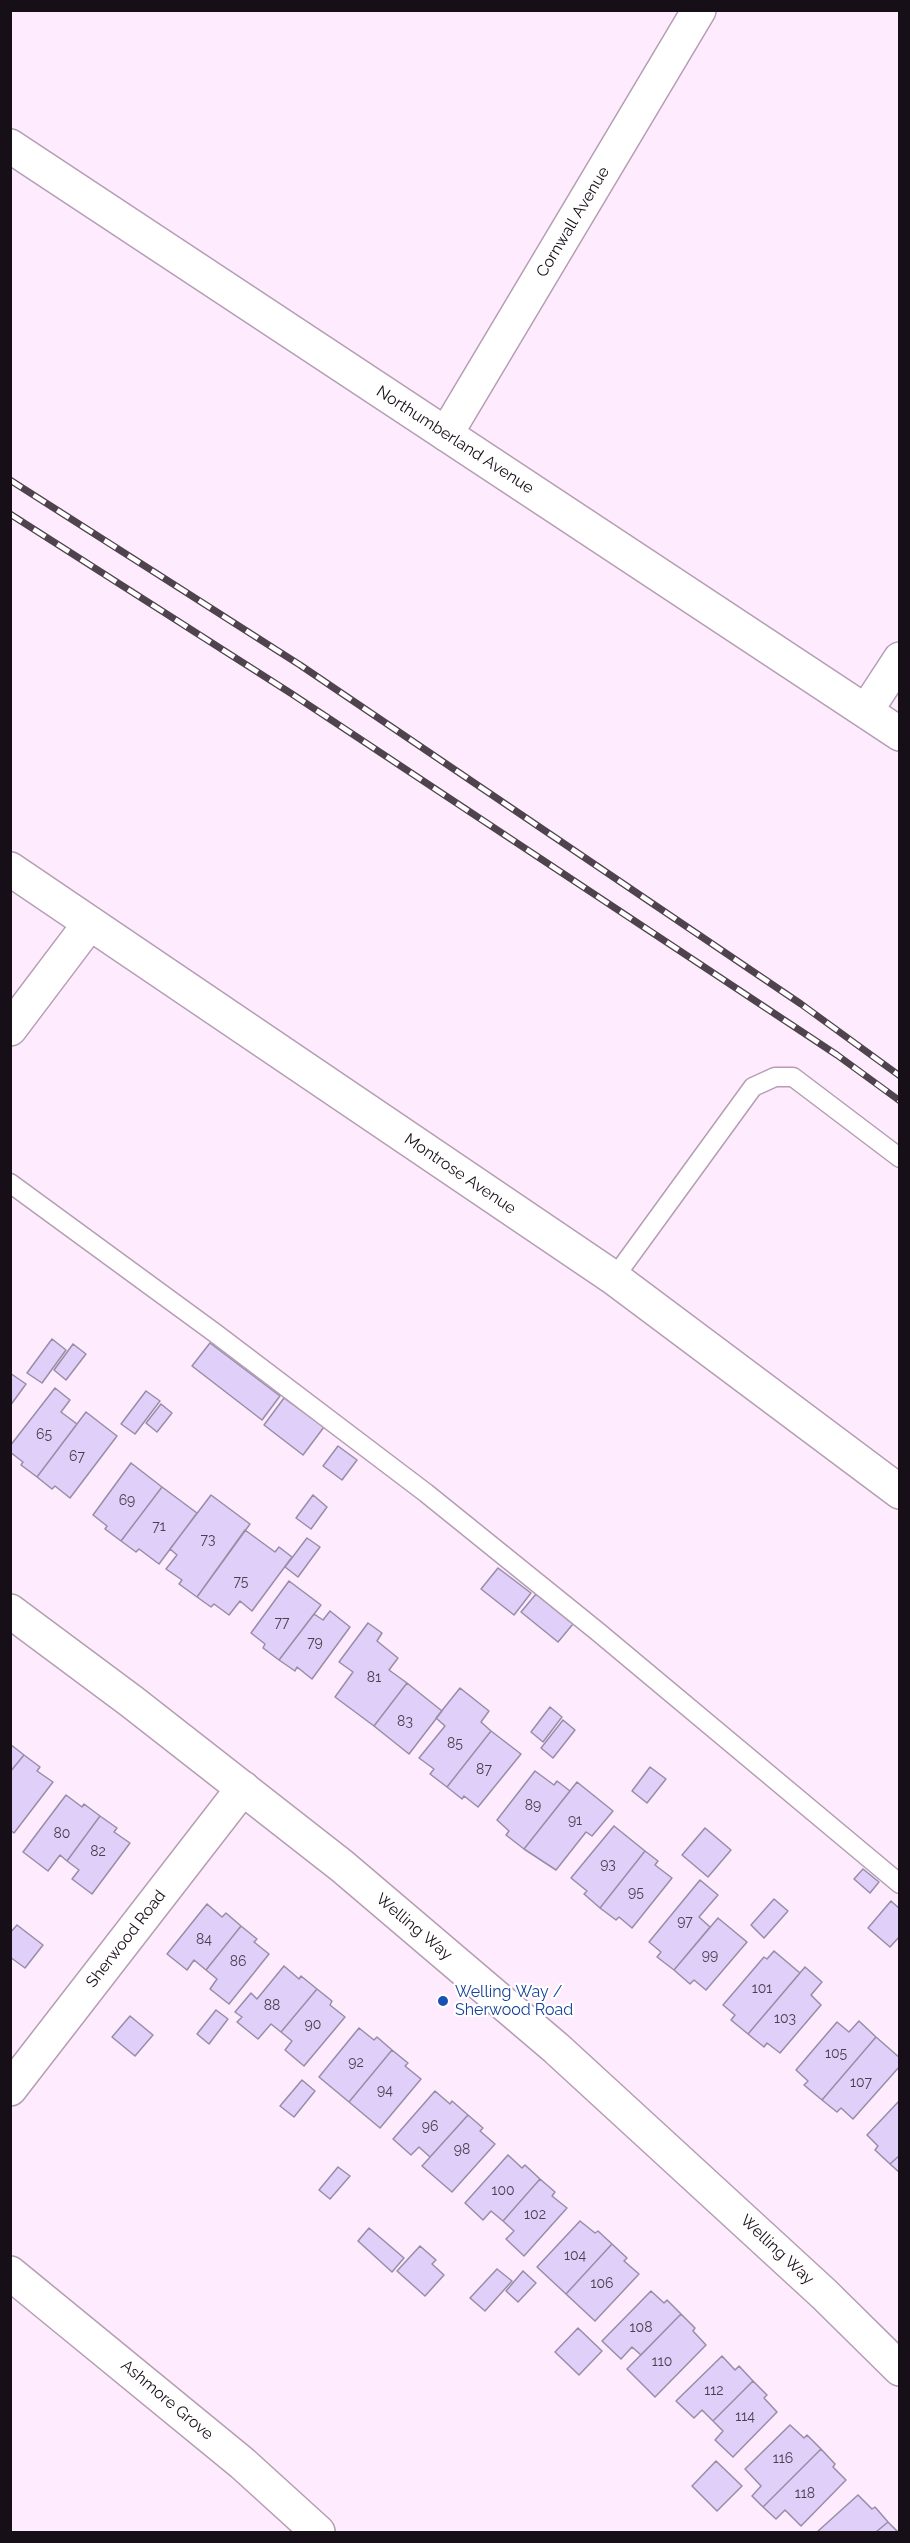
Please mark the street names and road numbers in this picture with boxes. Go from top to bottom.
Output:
street label: Cornwall Avenue [532,163,614,281]
street label: Northumberland Avenue [373,382,537,498]
street label: Montrose Avenue [401,1130,519,1218]
street label: Sherwood Road [82,1887,170,1991]
street label: Welling Way [372,1890,456,1964]
street label: Welling Way [736,2211,818,2289]
street label: Ashmore Grove [117,2356,217,2444]

